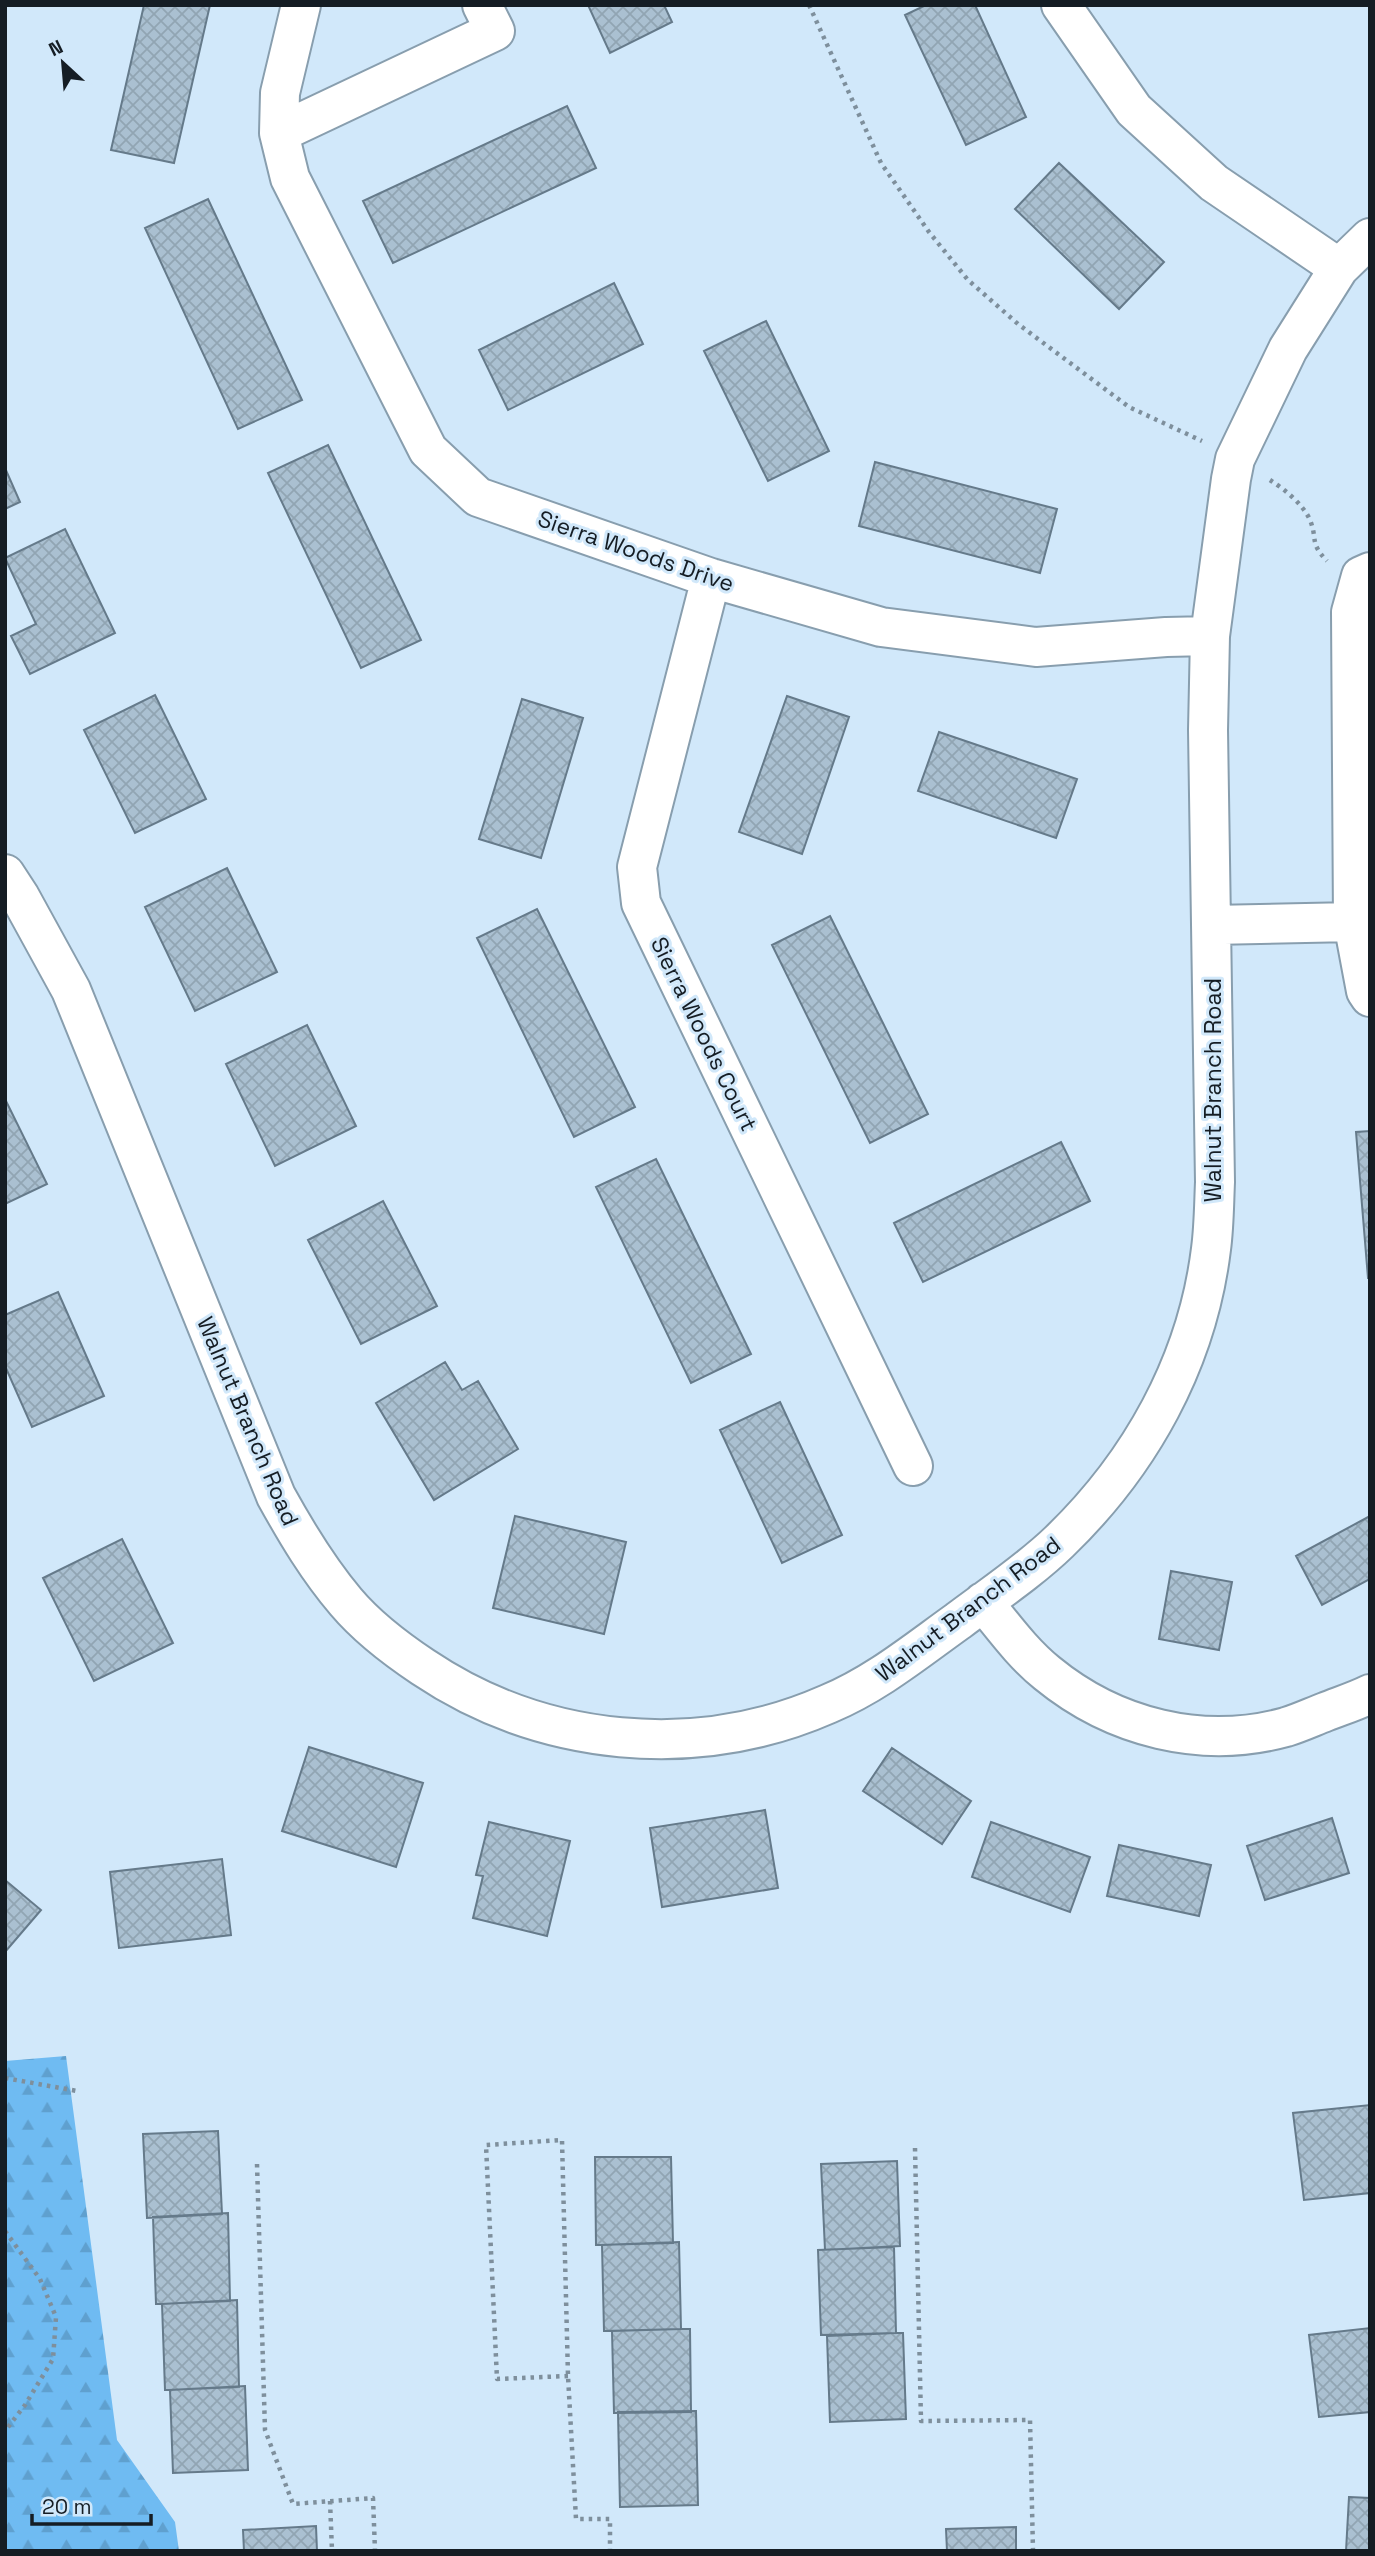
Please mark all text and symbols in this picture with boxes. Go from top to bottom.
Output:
north arrow [28,28,98,98]
text: N [45,34,67,62]
street label: Sierra Woods Drive [534,503,738,599]
street label: Sierra Woods Court [644,932,764,1136]
street label: Walnut Branch Road [1198,978,1228,1202]
street label: Walnut Branch Road [190,1312,306,1530]
street label: Walnut Branch Road [869,1530,1067,1688]
scale bar [32,2482,150,2526]
text: 20 m [42,2493,92,2520]

